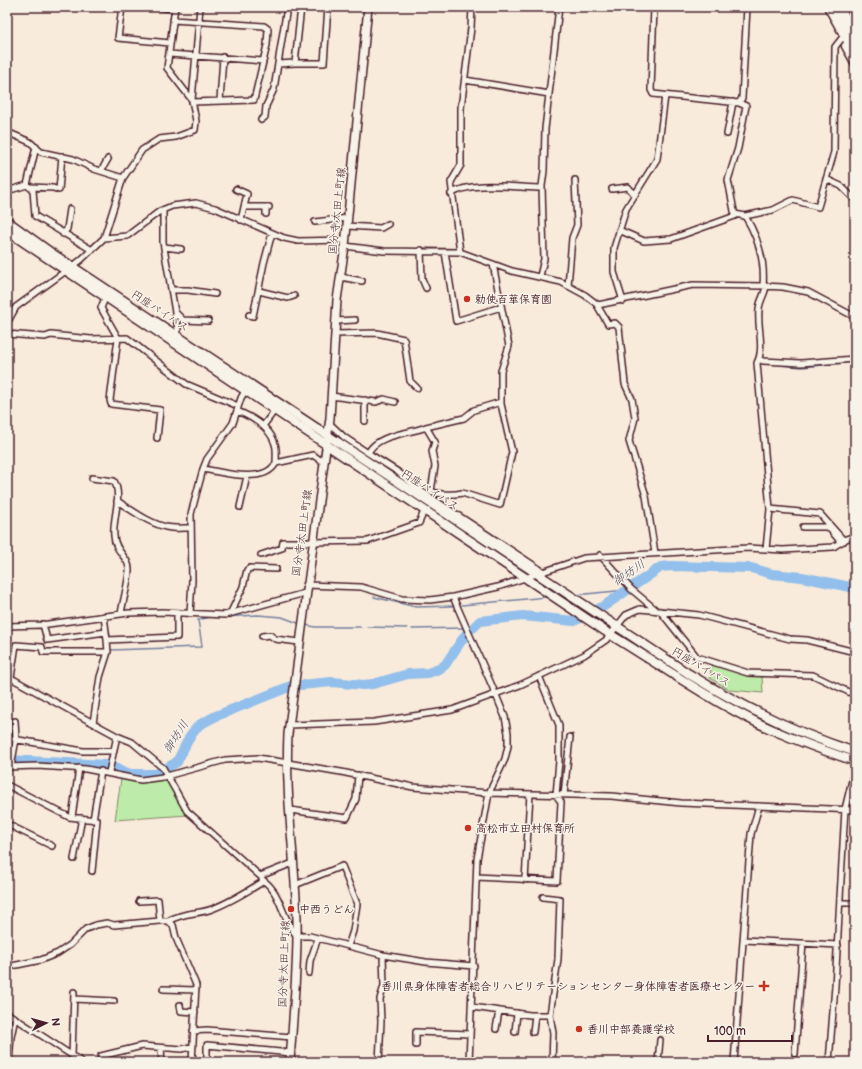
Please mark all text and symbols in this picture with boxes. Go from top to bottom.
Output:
street label: 国分寺太田上町線 [326,167,348,255]
street label: 円座バイパス [129,288,191,334]
place label: 勅使百華保育園 [475,293,552,306]
marker: 勅使百華保育園 [462,294,472,304]
street label: 円座バイパス [399,467,461,513]
street label: 国分寺太田上町線 [289,489,315,577]
water label: 御坊川 [610,557,648,589]
street label: 円座バイパス [669,644,733,690]
water label: 御坊川 [160,718,192,756]
place label: 高松市立田村保育所 [476,822,575,835]
marker: 高松市立田村保育所 [463,823,473,833]
place label: 中西うどん [299,903,354,916]
marker: 中西うどん [286,904,296,914]
street label: 国分寺太田上町線 [276,920,292,1008]
place label: 香川県身体障害者総合リハビリテーションセンター身体障害者医療センター [381,980,755,993]
marker: 香川県身体障害者総合リハビリテーションセンター身体障害者医療センター [758,980,770,992]
north arrow [26,1003,66,1043]
text: N [49,1017,62,1027]
scale bar [708,1017,792,1043]
place label: 香川中部養護学校 [587,1023,675,1036]
marker: 香川中部養護学校 [574,1024,584,1034]
text: 100 m [714,1024,746,1039]

